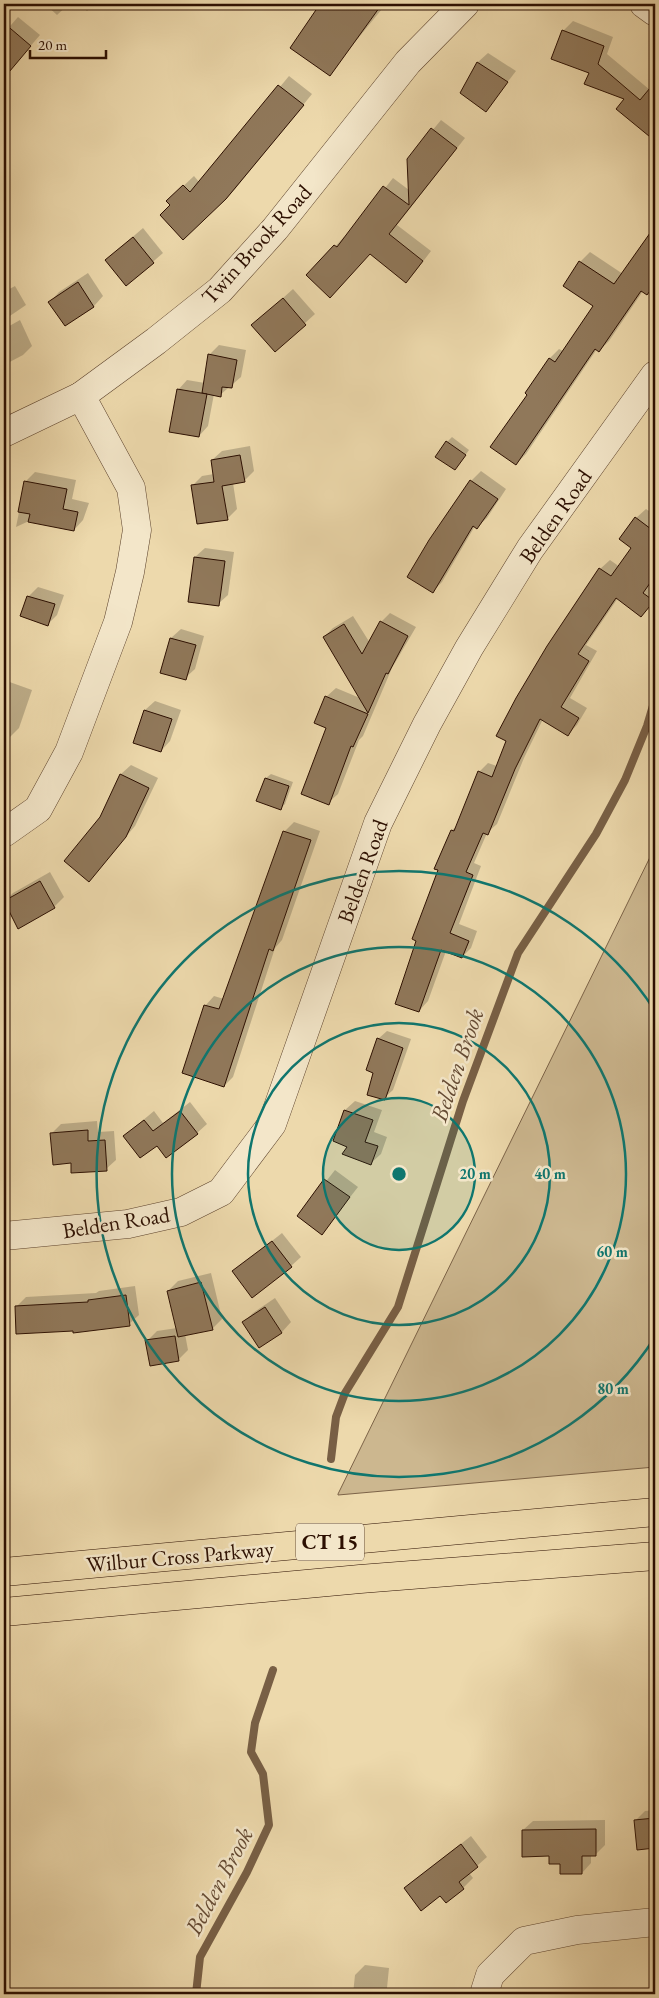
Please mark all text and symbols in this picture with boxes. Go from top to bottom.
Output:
scale bar [30,28,106,60]
text: 20 m [38,35,67,54]
street label: Twin Brook Road [195,178,318,310]
street label: Belden Road [512,463,599,569]
street label: Belden Road [330,814,395,927]
water label: Belden Brook [422,1004,490,1126]
text: 20 m [459,1164,491,1183]
text: 40 m [534,1164,566,1183]
centre of rings [390,1165,408,1183]
street label: Belden Road [60,1200,173,1245]
text: 60 m [596,1242,628,1261]
text: 80 m [597,1379,629,1398]
road number: CT 15 [296,1524,364,1560]
street label: Wilbur Cross Parkway [85,1534,275,1579]
water label: Belden Brook [177,1821,260,1941]

